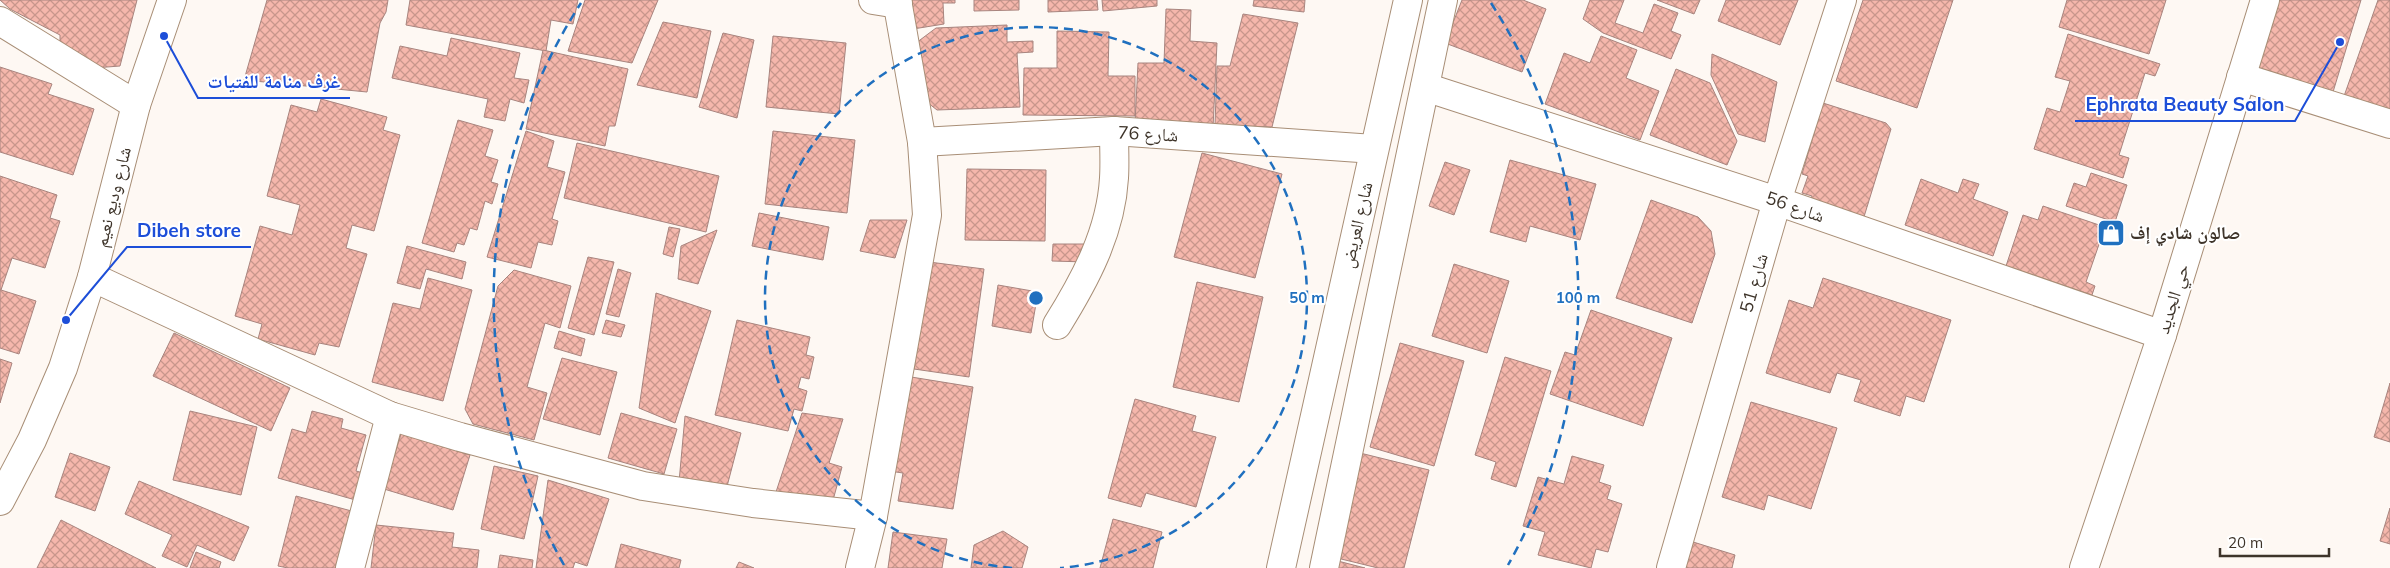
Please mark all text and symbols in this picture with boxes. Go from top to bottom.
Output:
callout: غرف منامة للفتيات [198,64,350,98]
text: غرف منامة للفتيات [208,69,341,93]
callout: Ephrata Beauty Salon [2075,87,2295,121]
text: Ephrata Beauty Salon [2085,92,2285,116]
street label: شارع 76 [1117,120,1179,147]
street label: شارع وديع نعيم [89,144,137,250]
street label: شارع العريض [1335,180,1378,270]
street label: شارع 56 [1763,186,1828,227]
callout: Dibeh store [127,213,251,247]
text: Dibeh store [137,218,241,242]
shop icon: صالون شادي إف [2096,218,2126,248]
place label: صالون شادي إف [2130,221,2240,247]
street label: شارع 51 [1734,251,1773,315]
street label: حي الجديد [2151,261,2197,338]
text: 50 m [1289,288,1325,307]
text: 100 m [1556,288,1600,307]
centre of rings [1027,289,1045,307]
scale bar [2220,526,2329,558]
text: 20 m [2228,533,2263,552]

